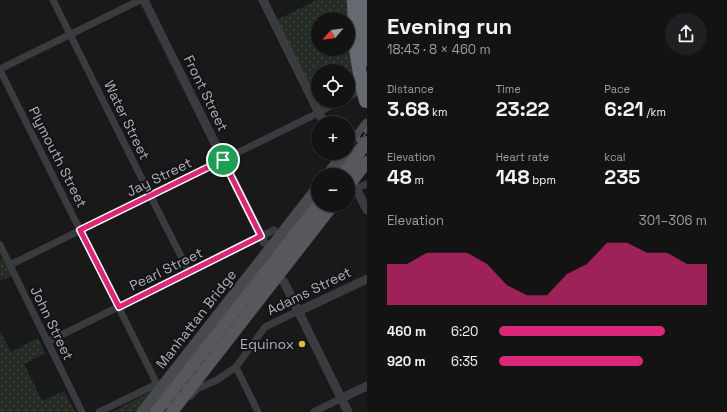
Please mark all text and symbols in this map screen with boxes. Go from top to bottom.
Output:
north arrow [311,12,355,56]
map controls [311,12,355,212]
text: Evening run [387,12,512,40]
button: share [665,13,707,55]
text: 18:43 · 8 × 460 m [387,41,491,58]
street label: Front Street [180,52,232,134]
button: locate [311,64,355,108]
street label: Water Street [100,77,154,163]
text: Distance [387,82,434,96]
text: Time [496,82,521,96]
text: Pace [604,82,630,96]
text: 3.68 [387,96,429,122]
text: 23:22 [496,96,549,122]
text: 6:21 [604,96,644,122]
street label: Plymouth Street [25,103,91,211]
text: km [429,105,448,119]
text: /km [644,105,666,119]
button: + [311,116,355,160]
pin [206,143,240,177]
icon: arrive [212,149,234,171]
text: Elevation [387,150,435,164]
text: Heart rate [496,150,549,164]
text: kcal [604,150,626,164]
street label: Jay Street [123,153,195,201]
text: 48 [387,164,412,190]
text: 148 [496,164,529,190]
text: 235 [604,164,640,190]
button: − [311,168,355,212]
text: m [412,173,424,187]
text: bpm [529,173,556,187]
text: Elevation [387,212,444,229]
text: 301–306 m [639,212,707,229]
street label: Pearl Street [126,243,206,295]
street label: Adams Street [264,263,354,319]
street label: Manhattan Bridge [152,266,240,372]
street label: John Street [26,283,78,363]
text: 460 m [387,323,426,340]
text: 6:20 [451,323,478,340]
place label: Equinox [240,335,294,353]
marker: Equinox [297,339,307,349]
text: 920 m [387,353,426,370]
text: 6:35 [451,353,478,370]

